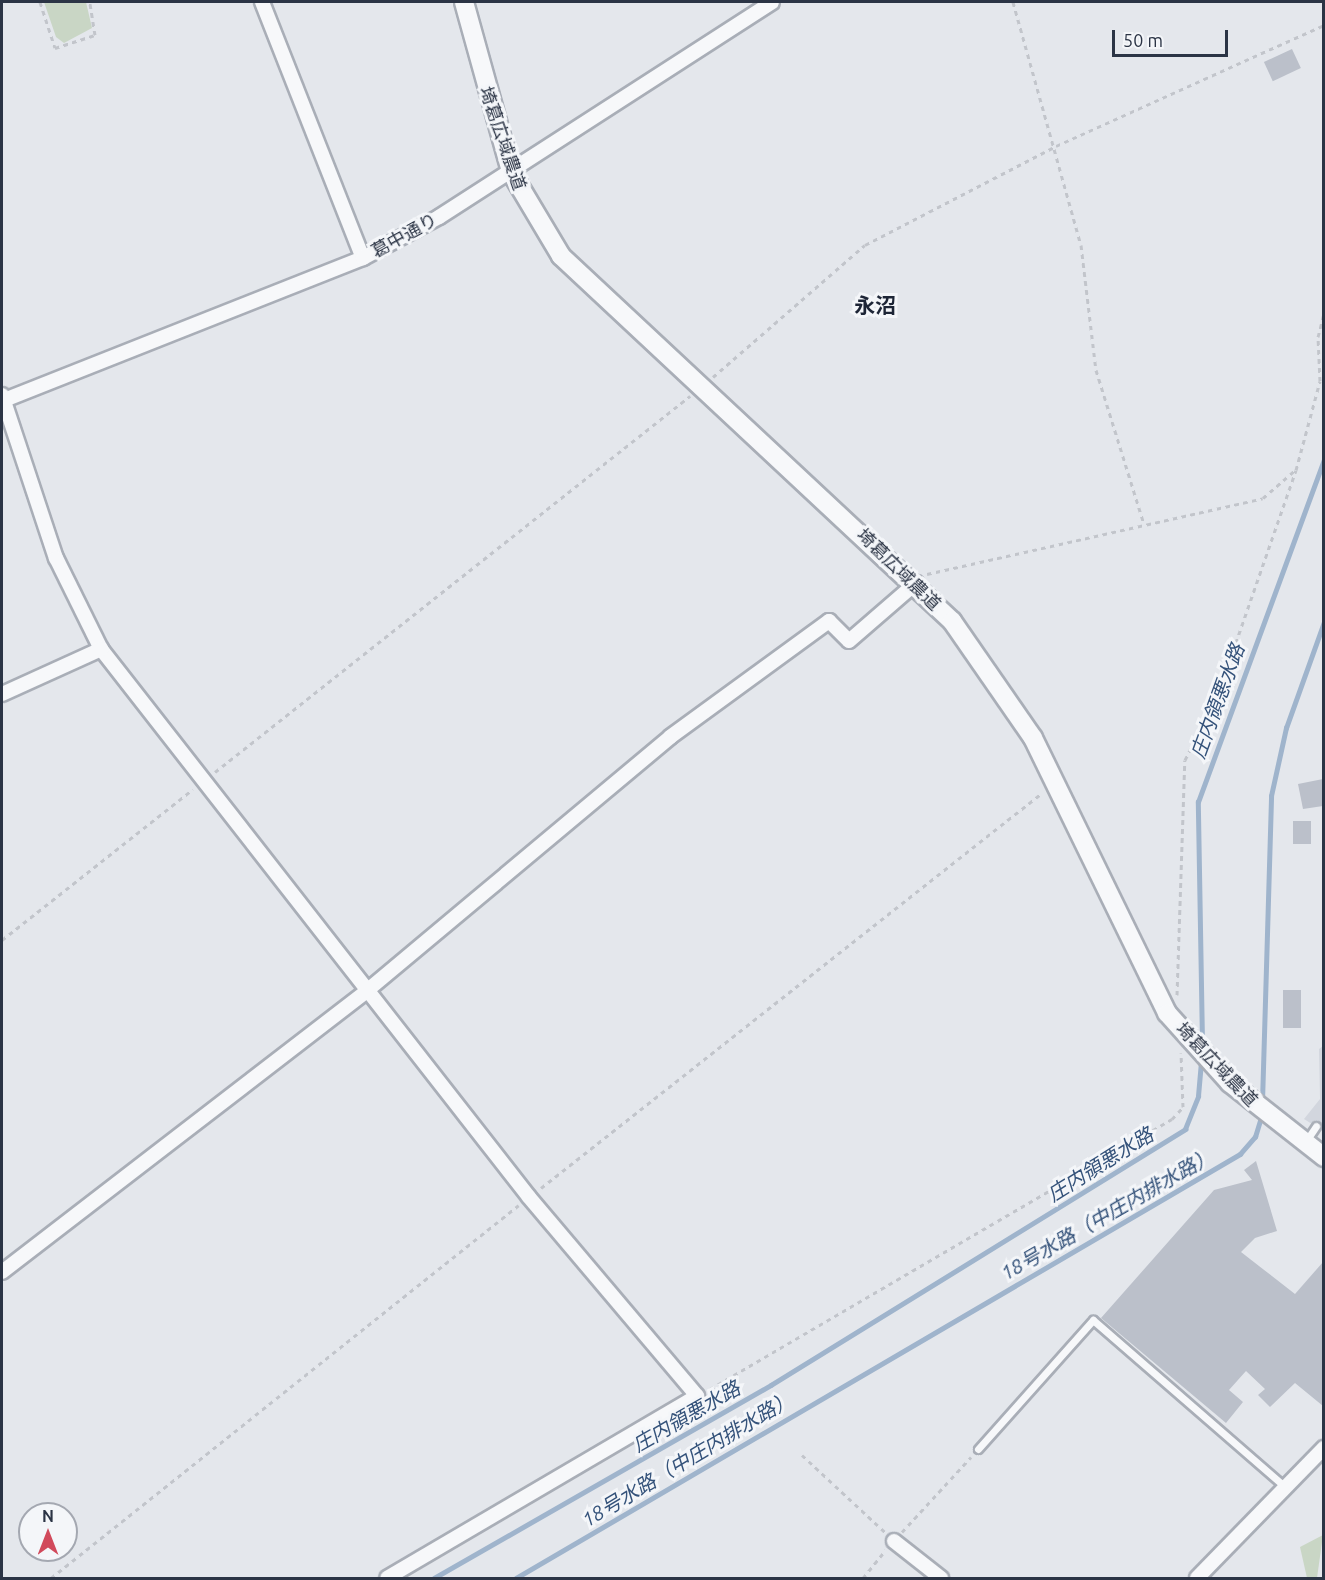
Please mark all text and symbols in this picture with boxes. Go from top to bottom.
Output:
scale bar [1115,18,1230,56]
text: 50 m [1123,30,1163,50]
street label: 埼葛広域農道 [475,83,531,193]
street label: 葛中通り [367,208,441,262]
district label: 永沼 [854,292,896,318]
street label: 埼葛広域農道 [853,524,945,614]
water label: 庄内領悪水路 [1185,641,1249,761]
street label: 埼葛広域農道 [1172,1018,1262,1110]
water label: 庄内領悪水路 [1043,1122,1157,1206]
water label: 18号水路（中庄内排水路） [996,1143,1218,1285]
water label: 庄内領悪水路 [628,1376,744,1456]
water label: 18号水路（中庄内排水路） [577,1386,797,1532]
north arrow [18,1502,78,1562]
text: N [42,1507,54,1525]

